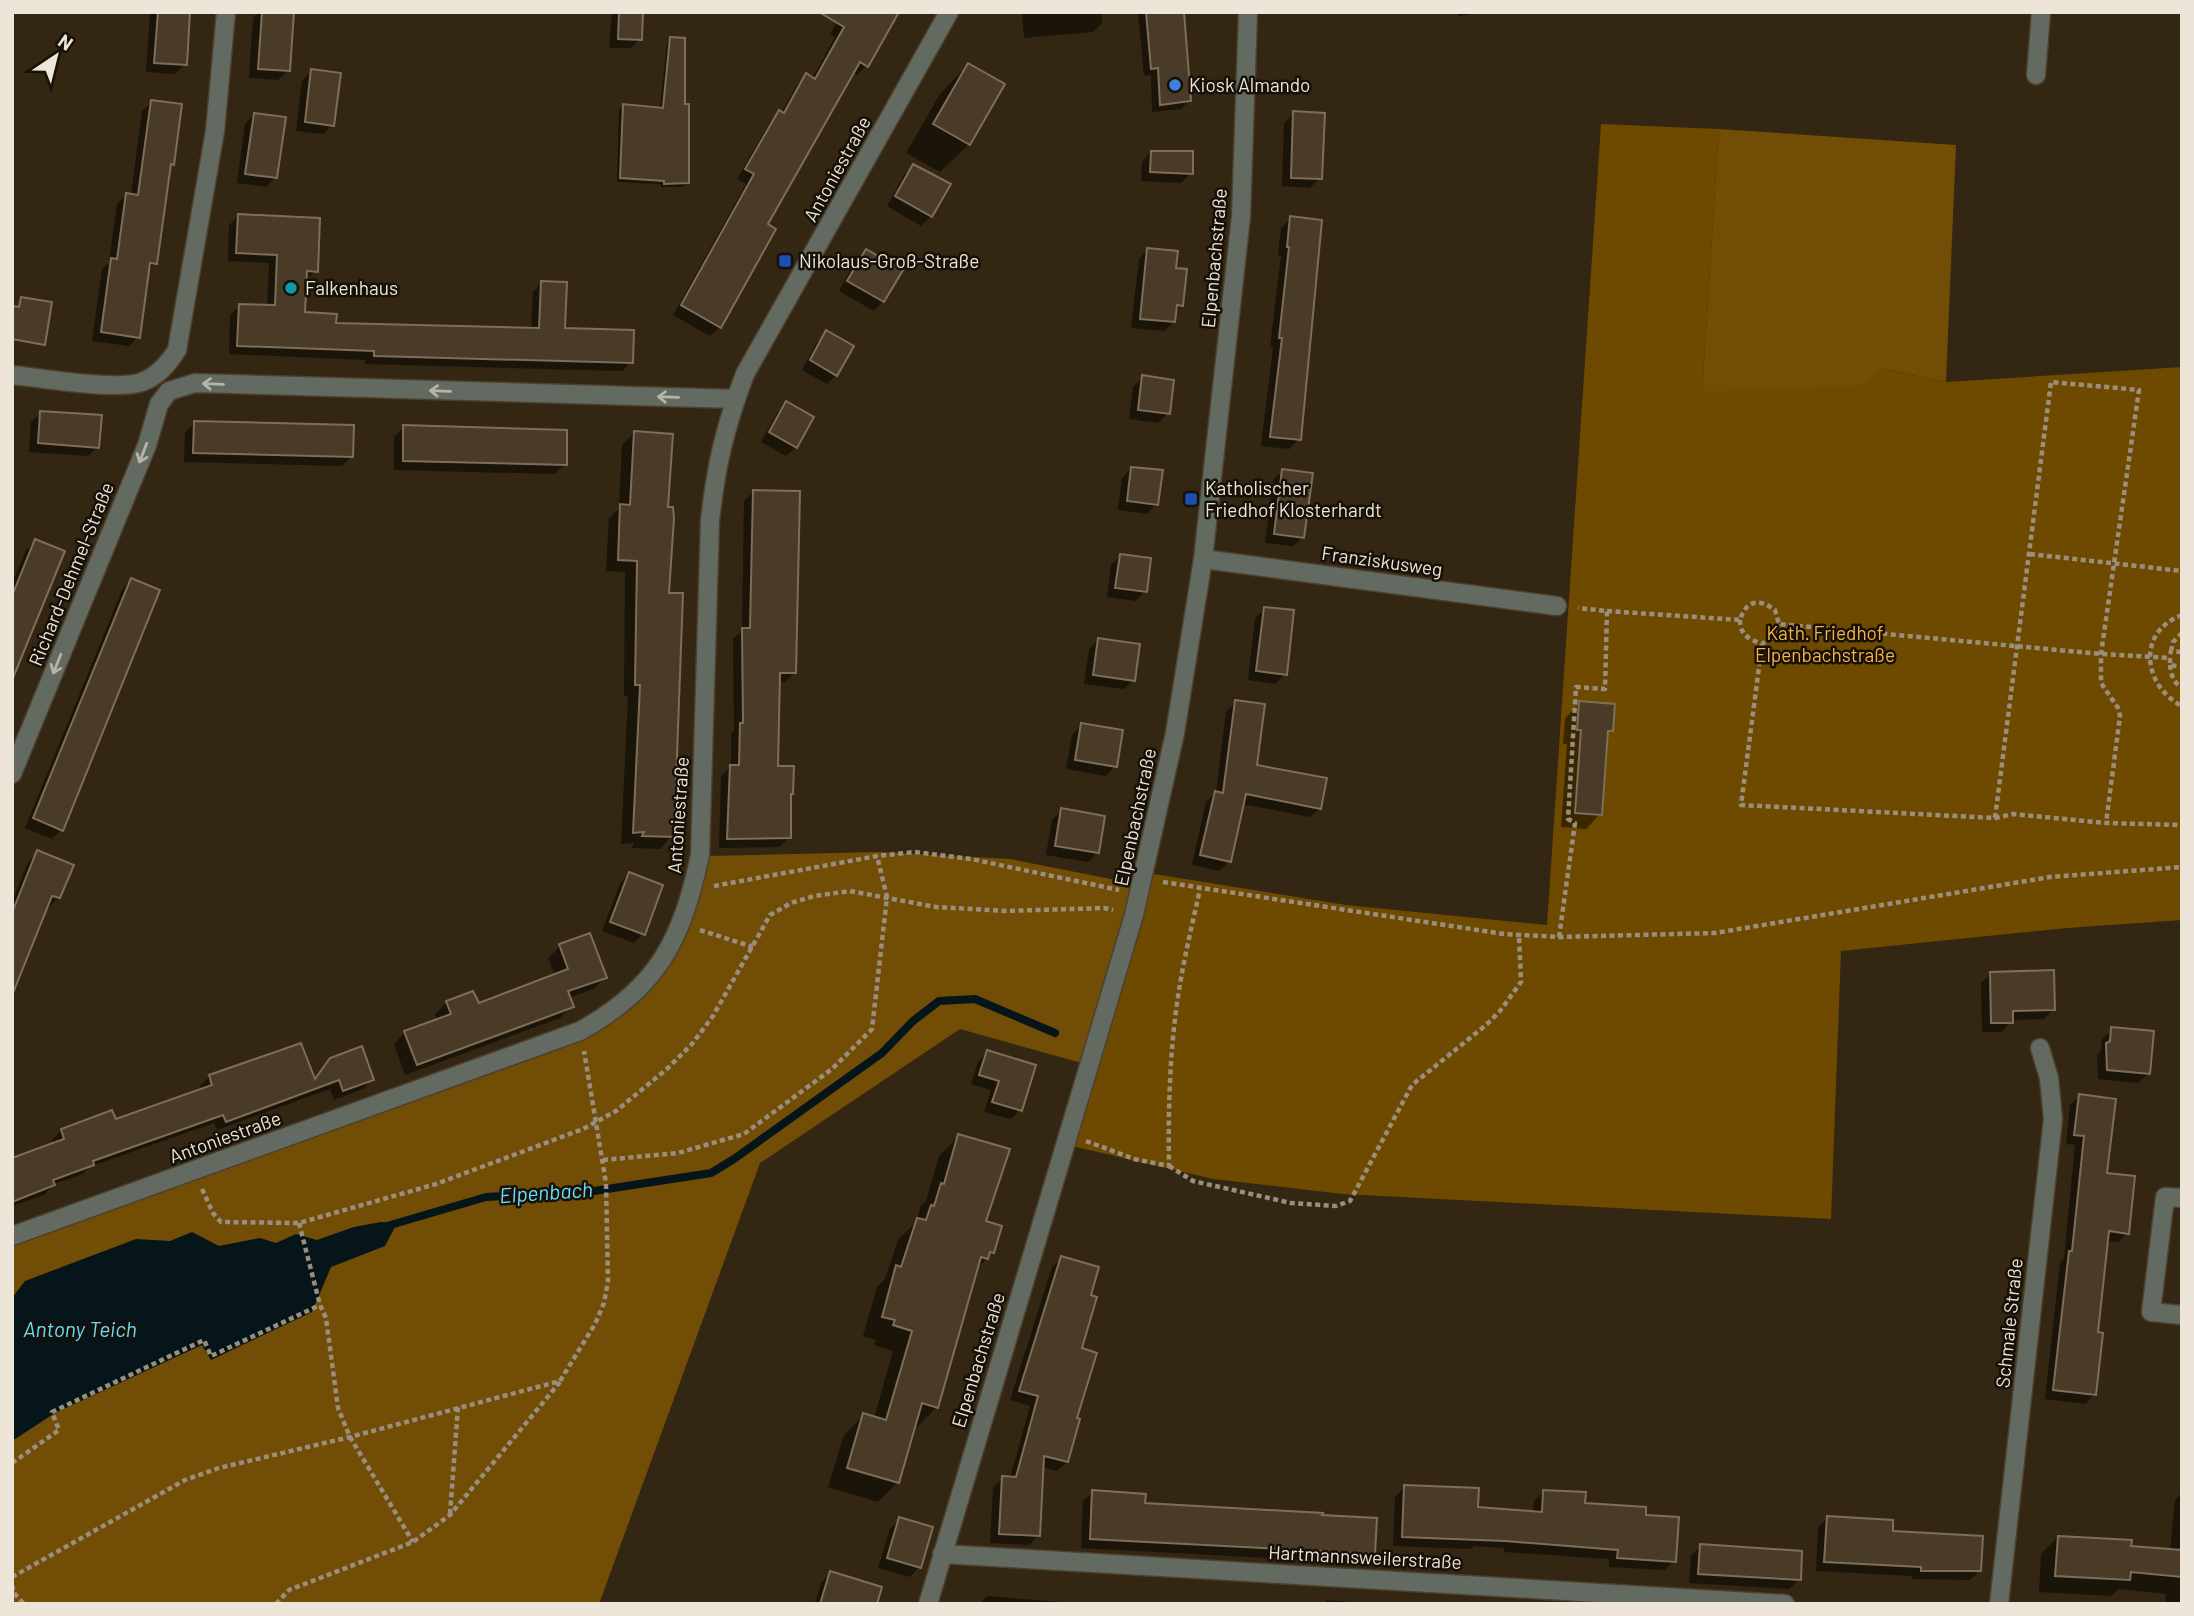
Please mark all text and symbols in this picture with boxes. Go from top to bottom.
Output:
north arrow [21,21,91,91]
text: N [54,29,78,55]
place label: Kiosk Almando [1189,73,1310,96]
marker: Kiosk Almando [1167,77,1183,93]
street label: Antoniestraße [798,112,875,226]
street label: Elpenbachstraße [1196,187,1231,329]
place label: Nikolaus-Groß-Straße [799,249,979,272]
marker: Nikolaus-Groß-Straße [777,253,793,269]
place label: Falkenhaus [305,276,398,299]
marker: Falkenhaus [283,280,299,296]
one-way arrow [202,377,225,391]
one-way arrow [429,384,452,397]
one-way arrow [657,391,680,404]
one-way arrow [136,442,149,463]
place label: Katholischer Friedhof Klosterhardt [1205,476,1382,521]
street label: Richard-Dehmel-Straße [23,479,118,669]
marker: Katholischer Friedhof Klosterhardt [1183,491,1199,507]
street label: Franziskusweg [1320,541,1444,580]
park label: Kath. Friedhof Elpenbachstraße [1755,621,1895,666]
one-way arrow [50,652,63,674]
street label: Elpenbachstraße [1109,746,1160,888]
street label: Antoniestraße [662,756,693,874]
street label: Antoniestraße [166,1106,284,1167]
water label: Elpenbach [498,1176,594,1207]
street label: Schmale Straße [1990,1257,2027,1389]
street label: Elpenbachstraße [946,1289,1009,1430]
water label: Antony Teich [23,1316,137,1341]
street label: Hartmannsweilerstraße [1268,1540,1462,1573]

